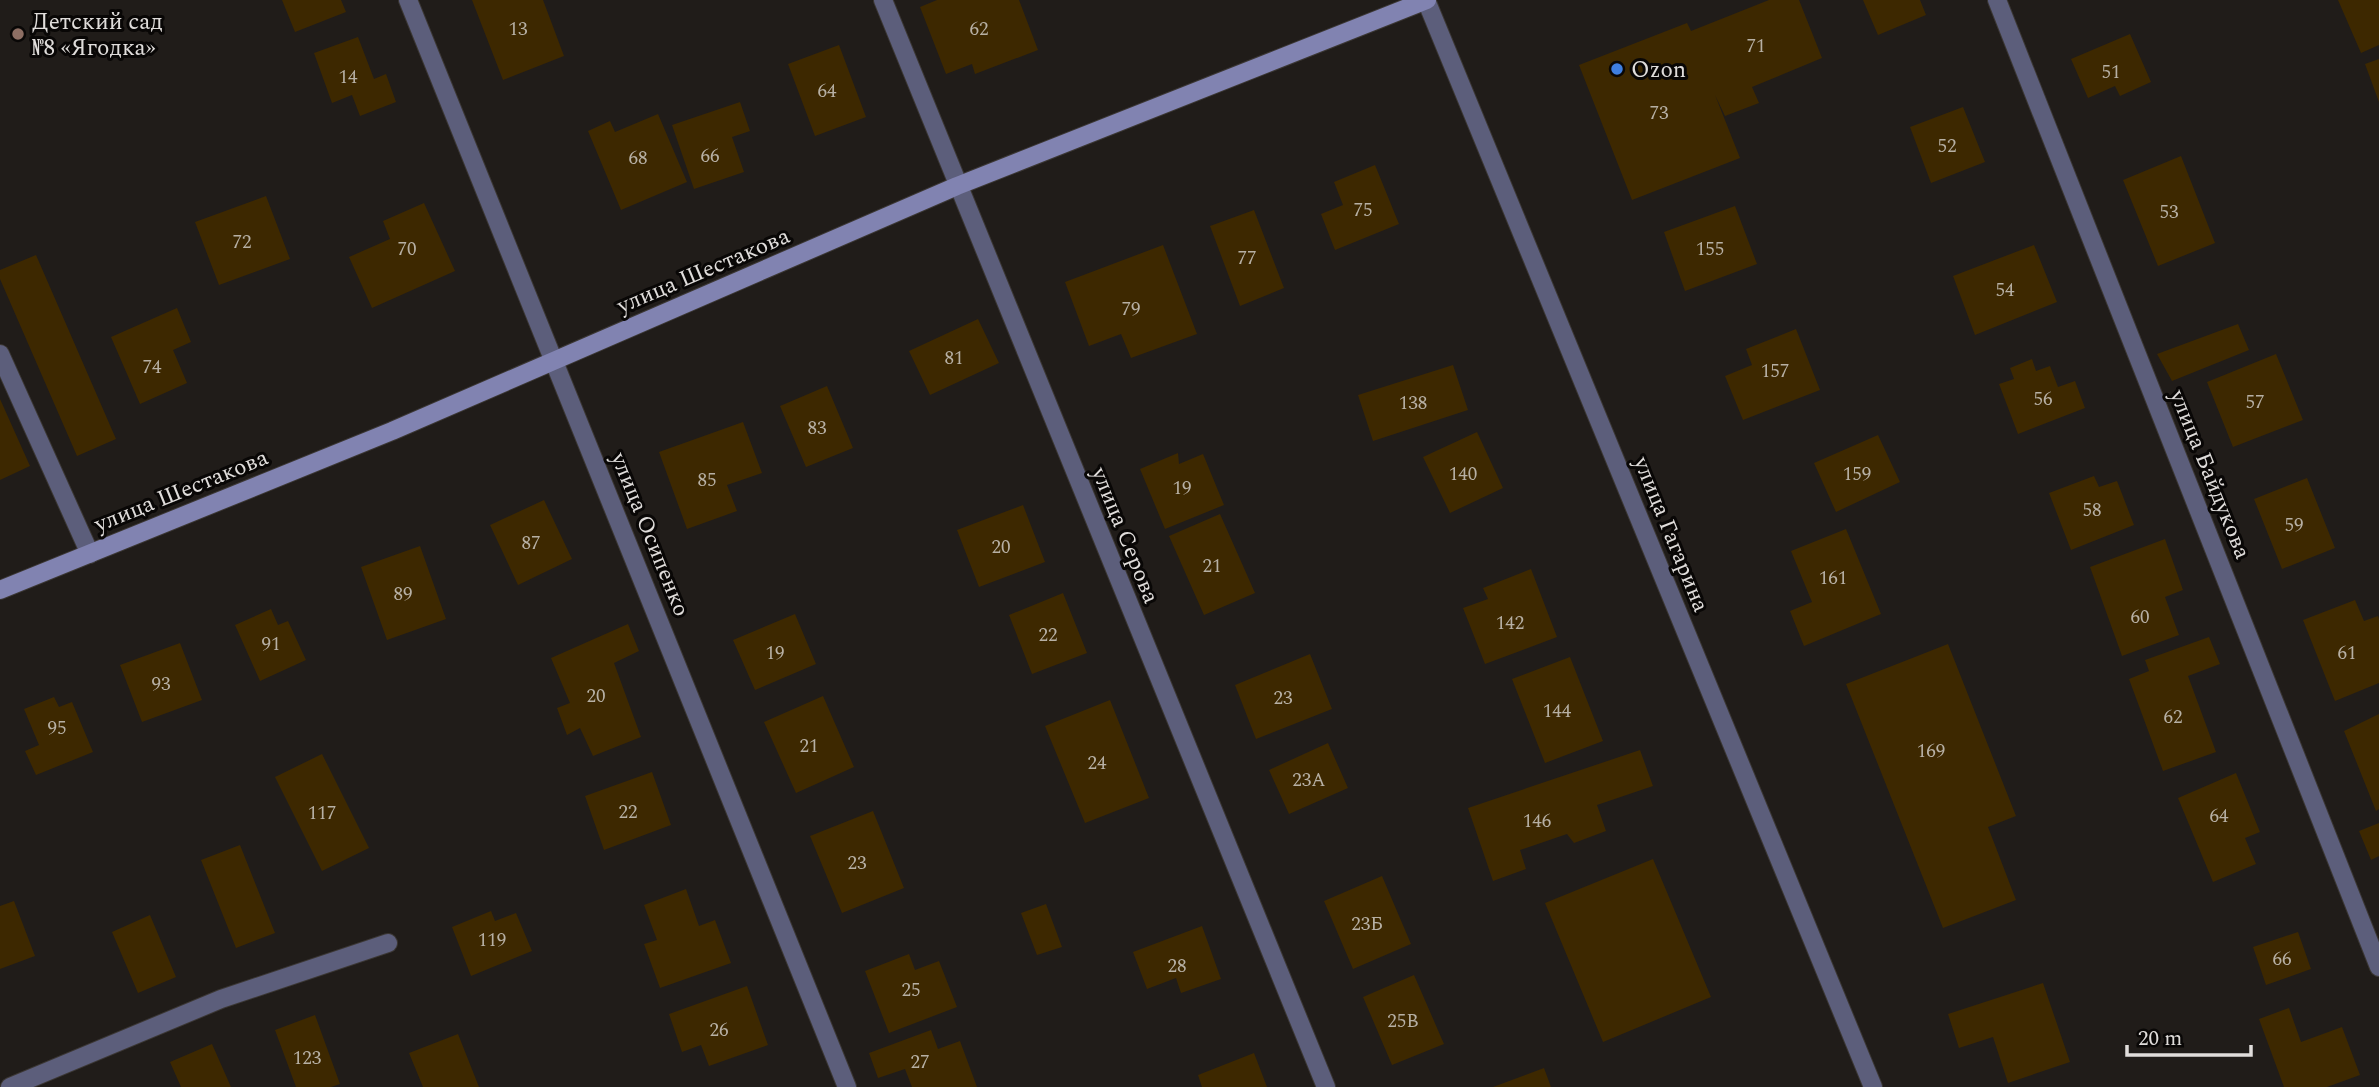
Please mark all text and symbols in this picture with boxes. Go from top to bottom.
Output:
place label: Детский сад №8 «Ягодка» [32,5,163,66]
house number: 13 [508,15,528,44]
house number: 62 [969,15,989,44]
marker: Детский сад №8 «Ягодка» [10,26,26,42]
house number: 71 [1746,32,1766,61]
place label: Ozon [1631,53,1686,88]
house number: 51 [2101,58,2121,87]
marker: Ozon [1609,61,1625,77]
house number: 14 [338,63,358,92]
house number: 64 [817,77,837,106]
house number: 73 [1649,99,1669,128]
house number: 52 [1937,132,1957,161]
house number: 66 [700,142,720,171]
house number: 68 [628,144,648,173]
house number: 75 [1353,196,1373,225]
house number: 53 [2159,198,2179,227]
street label: улица Шестакова [611,219,796,324]
house number: 72 [232,228,252,257]
house number: 70 [397,235,417,264]
house number: 155 [1696,235,1724,264]
house number: 77 [1237,244,1257,273]
house number: 54 [1995,276,2015,305]
house number: 79 [1121,295,1141,324]
house number: 81 [944,344,964,373]
house number: 74 [142,353,162,382]
house number: 157 [1761,357,1789,386]
street label: улица Байдукова [2159,384,2260,565]
house number: 56 [2033,385,2053,414]
house number: 57 [2245,388,2265,417]
house number: 138 [1399,389,1427,418]
house number: 83 [807,414,827,443]
street label: улица Шестакова [88,441,274,543]
street label: улица Осипенко [600,446,698,622]
street label: улица Гагарина [1623,451,1718,618]
house number: 140 [1449,460,1477,489]
house number: 159 [1843,460,1871,489]
street label: улица Серова [1081,461,1168,609]
house number: 85 [697,466,717,495]
house number: 19 [1172,474,1192,503]
house number: 58 [2082,496,2102,525]
house number: 59 [2284,511,2304,540]
house number: 87 [521,529,541,558]
house number: 20 [991,533,1011,562]
house number: 21 [1202,552,1222,581]
house number: 161 [1819,564,1847,593]
house number: 89 [393,580,413,609]
house number: 60 [2130,603,2150,632]
house number: 142 [1496,609,1524,638]
house number: 22 [1038,621,1058,650]
house number: 91 [261,630,281,659]
house number: 19 [765,639,785,668]
house number: 61 [2337,639,2357,668]
house number: 93 [151,670,171,699]
house number: 20 [586,682,606,711]
house number: 23 [1273,684,1293,713]
house number: 144 [1543,697,1572,726]
house number: 62 [2163,703,2183,732]
house number: 95 [47,714,67,743]
house number: 21 [799,732,819,761]
house number: 169 [1917,737,1945,766]
house number: 24 [1087,749,1107,778]
house number: 23А [1292,766,1326,795]
house number: 22 [618,798,638,827]
house number: 117 [308,799,336,828]
house number: 64 [2209,802,2229,831]
house number: 146 [1523,807,1551,836]
house number: 23 [847,849,867,878]
house number: 23Б [1351,910,1383,939]
house number: 119 [478,926,506,955]
house number: 66 [2272,945,2292,974]
house number: 28 [1167,952,1187,981]
house number: 25 [901,976,921,1005]
house number: 25В [1387,1007,1419,1036]
scale bar [2127,1014,2251,1058]
house number: 26 [709,1016,729,1045]
text: 20 m [2138,1023,2182,1055]
house number: 123 [293,1044,322,1073]
house number: 27 [910,1048,930,1077]

